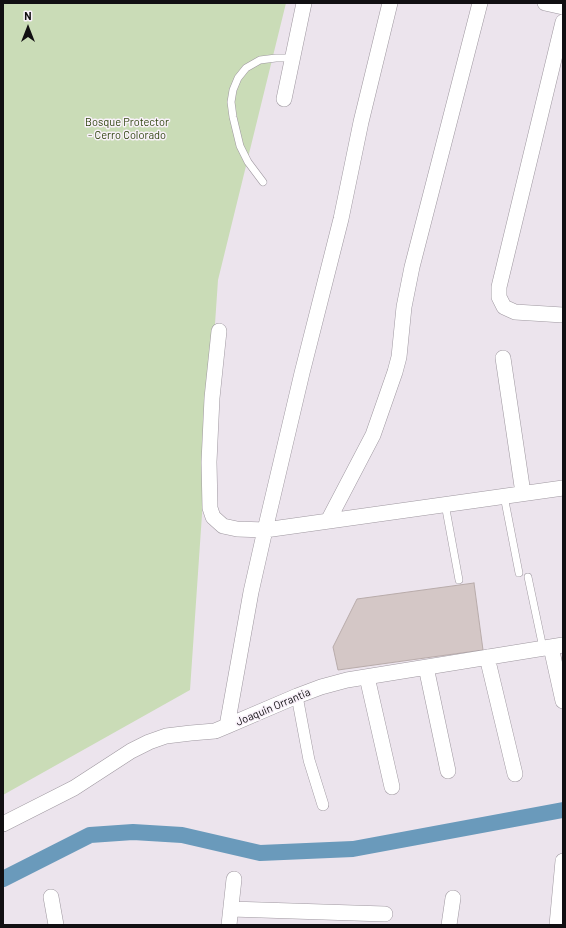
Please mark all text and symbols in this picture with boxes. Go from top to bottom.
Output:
north arrow [8,8,48,48]
text: N [24,9,32,22]
park label: Bosque Protector - Cerro Colorado [85,115,169,141]
street label: Joaquin Orrantia [234,685,312,729]

